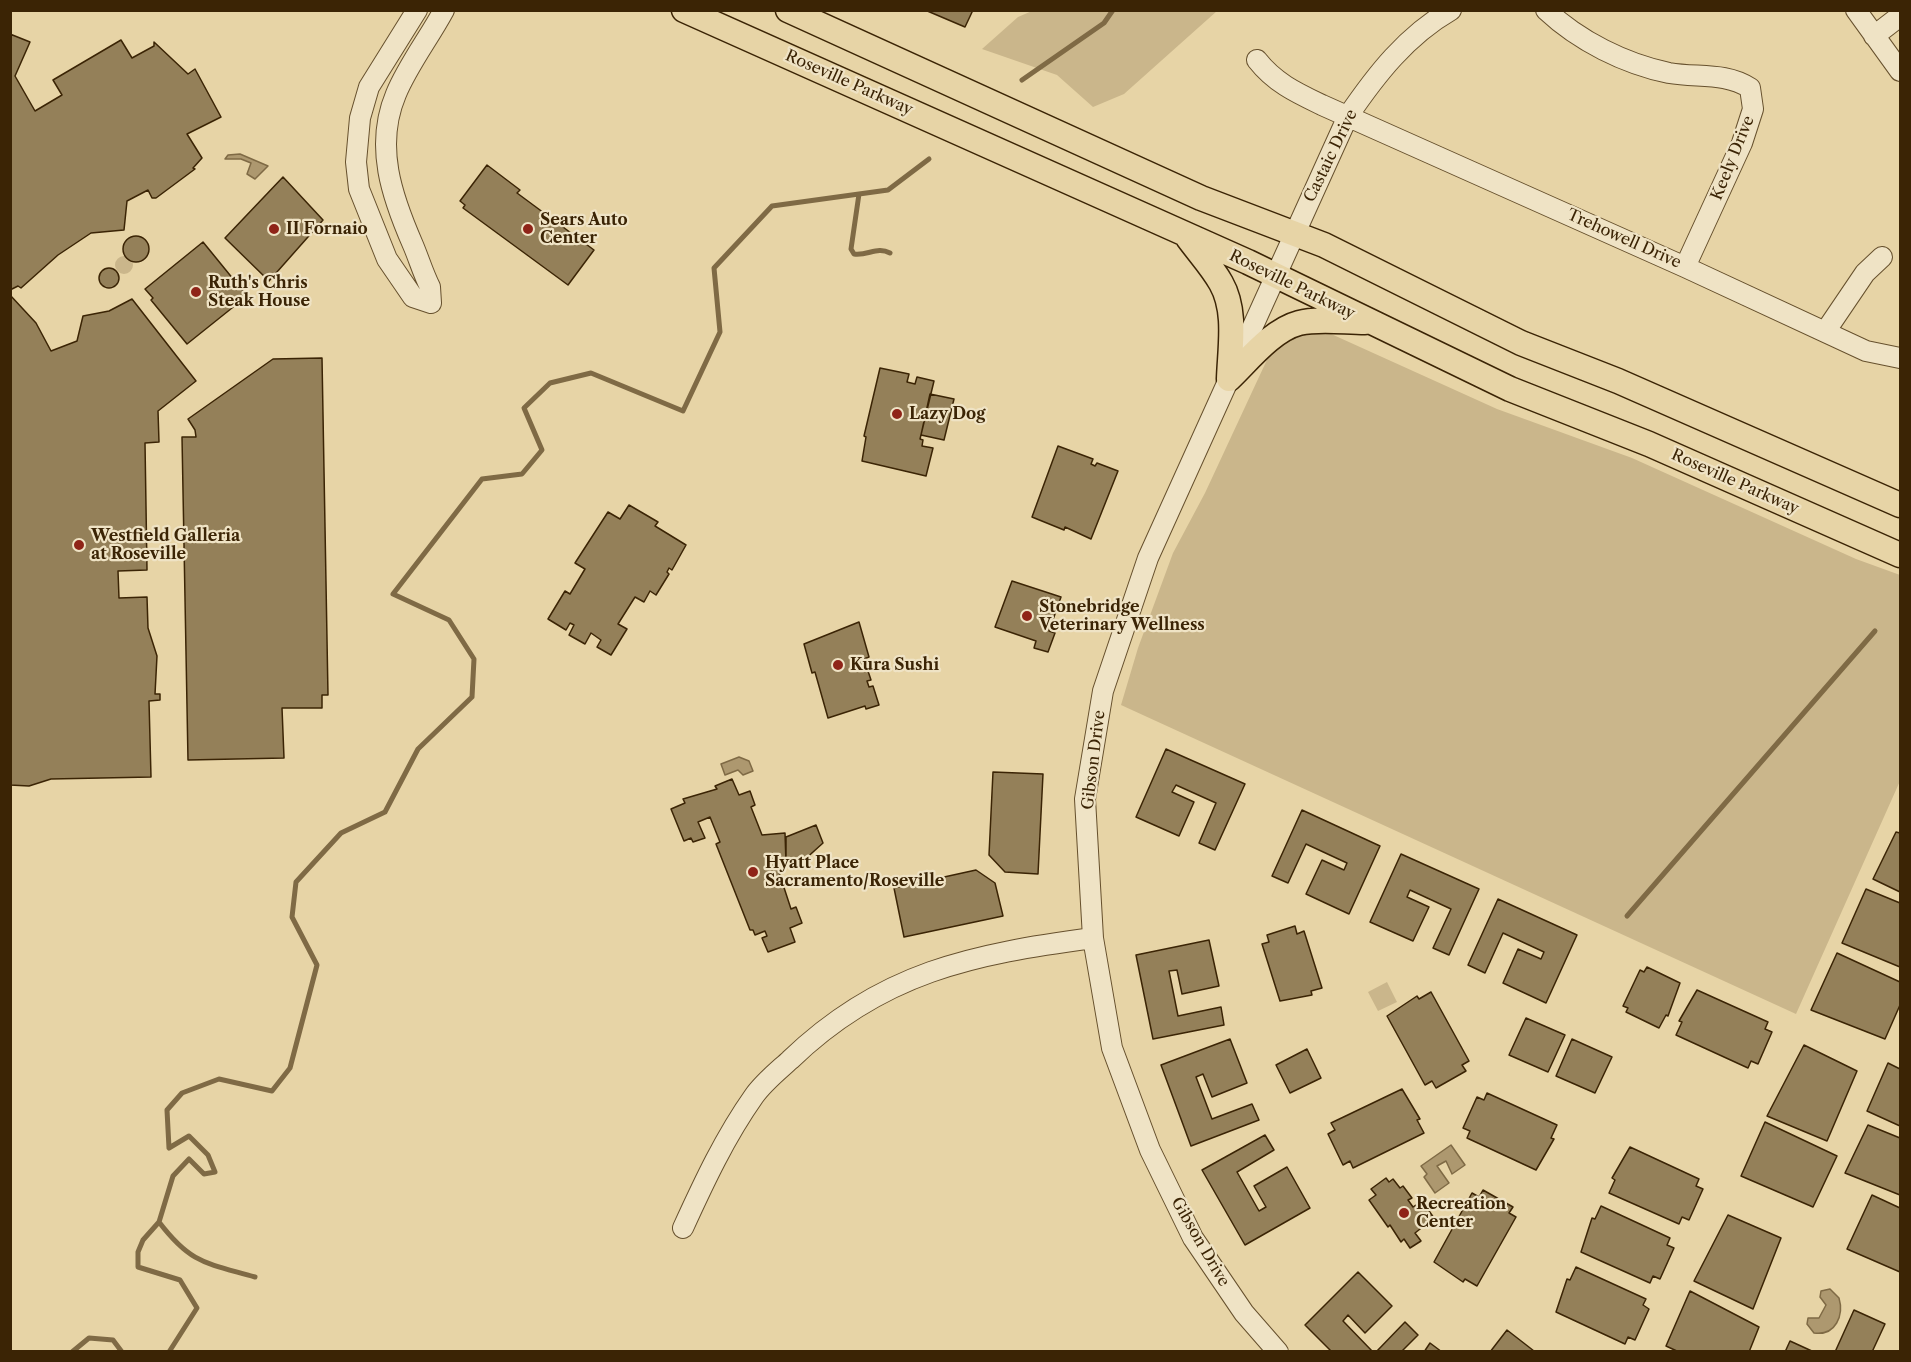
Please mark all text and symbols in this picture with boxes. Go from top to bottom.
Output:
street label: Roseville Parkway [782,46,916,120]
street label: Castaic Drive [1300,106,1362,206]
street label: Keely Drive [1707,113,1759,203]
street label: Trehowell Drive [1564,205,1684,273]
place label: Sears Auto Center [540,210,628,248]
place label: II Fornaio [286,219,368,239]
marker: II Fornaio [267,222,281,236]
marker: Sears Auto Center [521,222,535,236]
street label: Roseville Parkway [1226,246,1358,324]
place label: Ruth's Chris Steak House [208,273,310,311]
marker: Ruth's Chris Steak House [189,285,203,299]
place label: Lazy Dog [909,404,986,424]
marker: Lazy Dog [890,407,904,421]
street label: Roseville Parkway [1668,445,1802,519]
place label: Westfield Galleria at Roseville [91,526,240,564]
marker: Westfield Galleria at Roseville [72,538,86,552]
place label: Stonebridge Veterinary Wellness [1039,597,1205,635]
marker: Stonebridge Veterinary Wellness [1020,609,1034,623]
place label: Kura Sushi [850,655,939,675]
marker: Kura Sushi [831,658,845,672]
street label: Gibson Drive [1078,709,1110,811]
place label: Hyatt Place Sacramento/Roseville [765,853,944,891]
marker: Hyatt Place Sacramento/Roseville [746,865,760,879]
street label: Gibson Drive [1167,1194,1233,1290]
place label: Recreation Center [1416,1194,1506,1232]
marker: Recreation Center [1397,1206,1411,1220]

